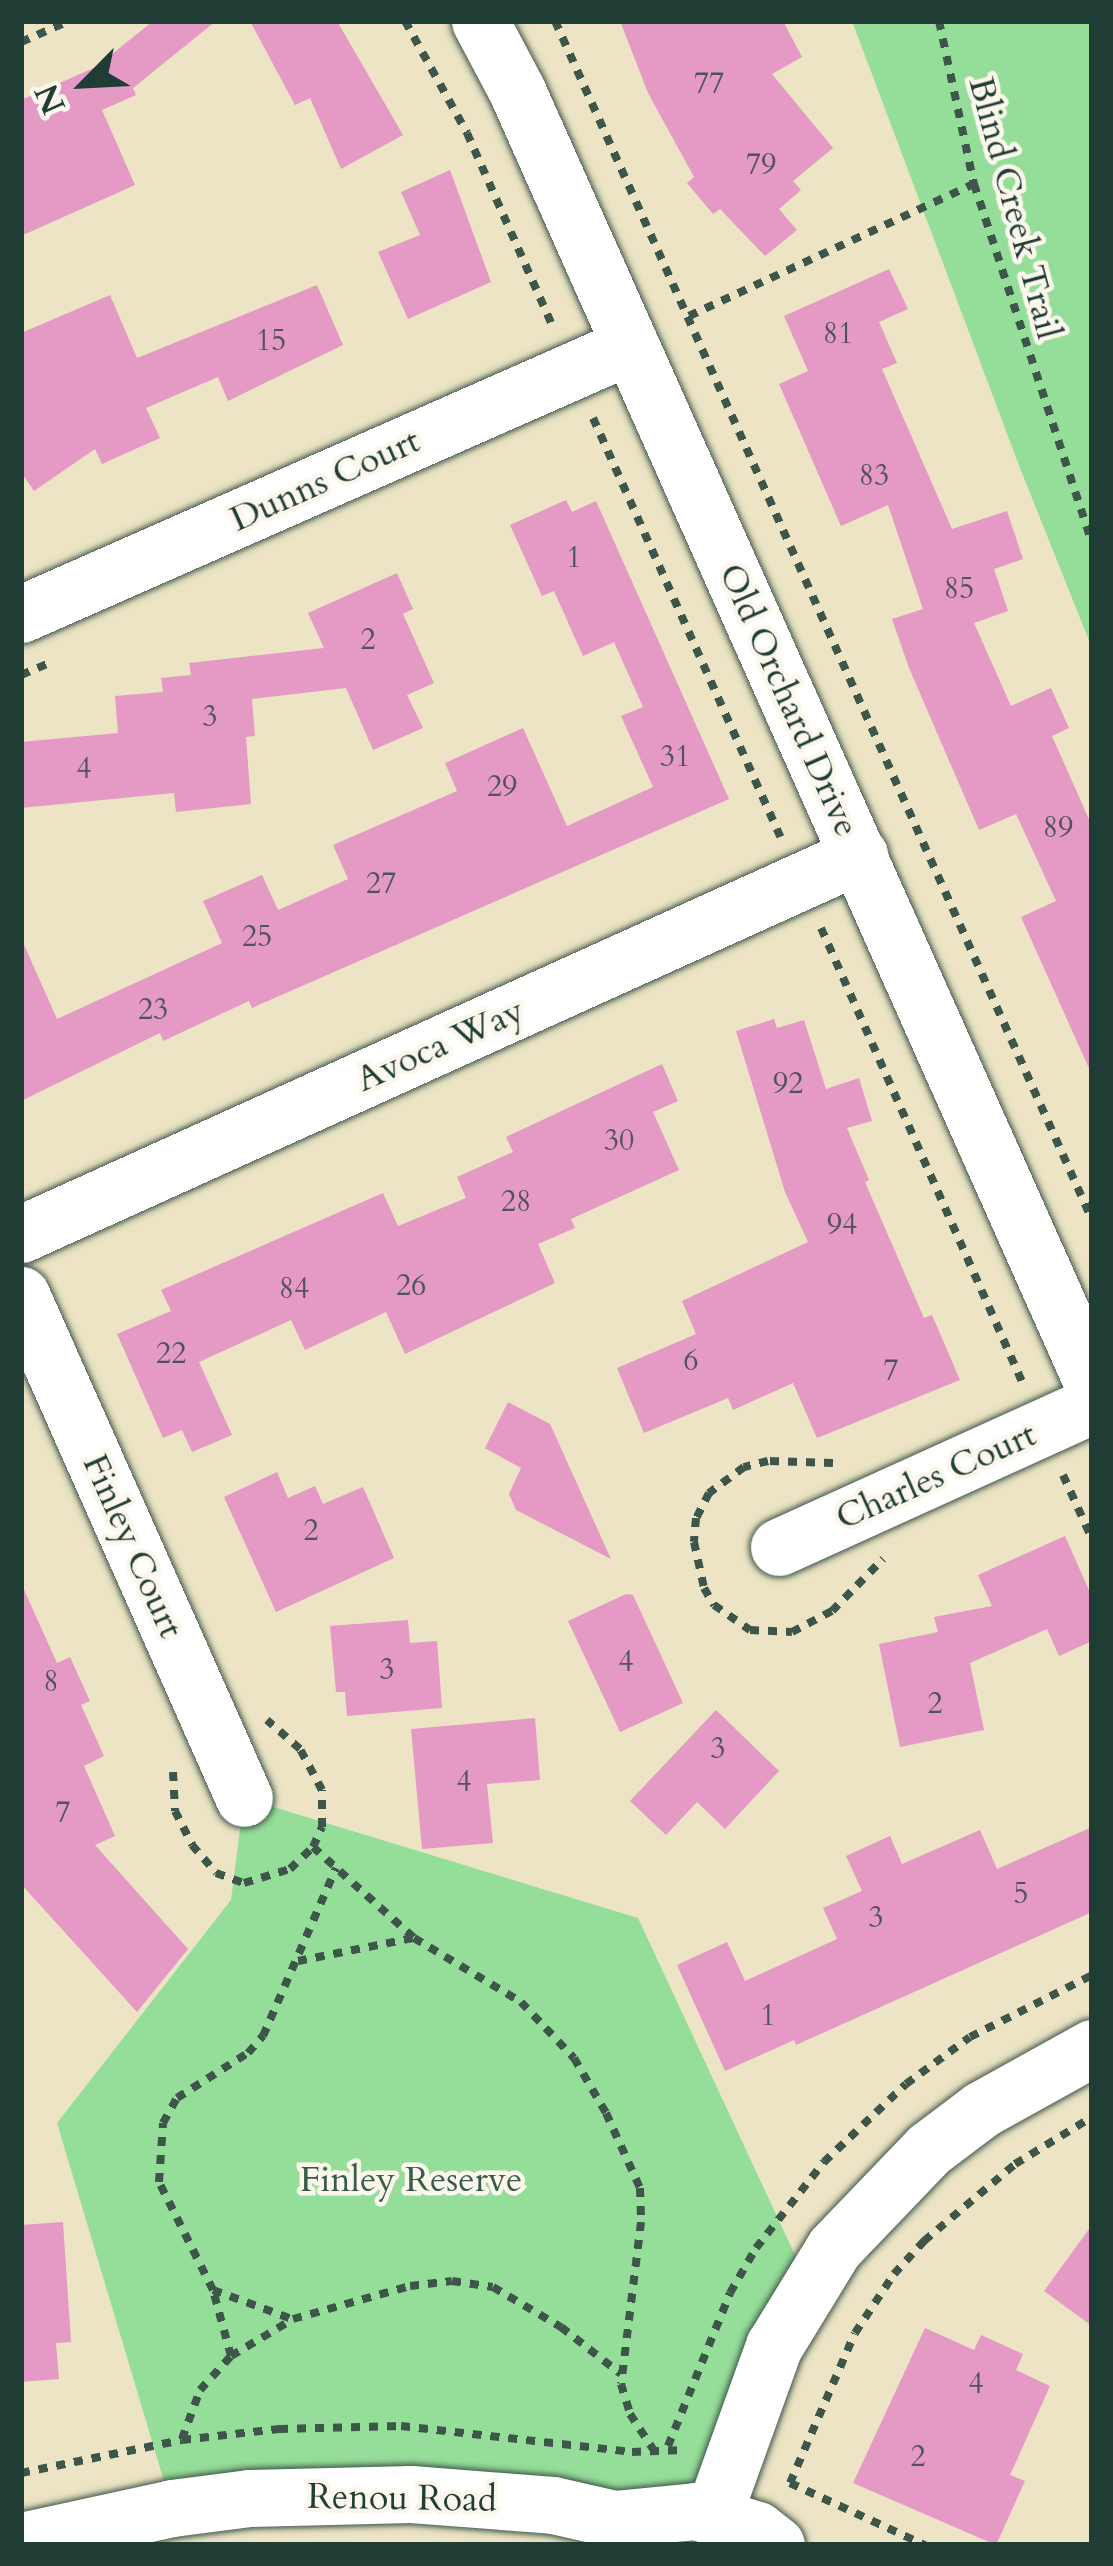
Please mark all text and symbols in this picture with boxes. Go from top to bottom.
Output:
north arrow [24,24,144,144]
house number: 77 [694,66,724,102]
street label: Blind Creek Trail [959,72,1071,344]
text: N [24,77,77,121]
house number: 79 [746,147,776,183]
house number: 81 [823,316,853,352]
house number: 15 [256,323,286,359]
street label: Dunns Court [224,419,426,541]
house number: 83 [859,458,889,494]
house number: 1 [566,540,582,576]
street label: Old Orchard Drive [709,557,869,843]
house number: 85 [944,571,974,607]
house number: 2 [360,622,376,658]
house number: 3 [202,699,218,735]
house number: 31 [660,739,690,775]
house number: 4 [76,751,92,787]
house number: 29 [487,769,517,805]
house number: 89 [1043,810,1073,846]
house number: 27 [366,866,396,902]
house number: 25 [242,919,272,955]
street label: Avoca Way [349,989,531,1101]
house number: 23 [138,992,168,1028]
house number: 92 [773,1066,803,1102]
house number: 30 [604,1123,634,1159]
house number: 28 [501,1184,531,1220]
house number: 94 [827,1207,857,1243]
house number: 26 [396,1268,426,1304]
house number: 84 [279,1271,309,1307]
house number: 22 [156,1336,186,1372]
house number: 6 [683,1343,699,1379]
house number: 7 [883,1353,899,1389]
street label: Charles Court [829,1413,1043,1539]
street label: Finley Court [73,1447,193,1645]
house number: 2 [303,1513,319,1549]
house number: 4 [618,1644,634,1680]
house number: 3 [379,1652,395,1688]
house number: 8 [43,1664,59,1700]
house number: 2 [927,1686,943,1722]
house number: 3 [710,1731,726,1767]
house number: 4 [456,1764,472,1800]
house number: 7 [55,1795,71,1831]
house number: 5 [1013,1876,1029,1912]
house number: 3 [868,1900,884,1936]
house number: 1 [760,1998,776,2034]
park label: Finley Reserve [300,2158,522,2202]
house number: 4 [968,2366,984,2402]
house number: 2 [910,2439,926,2475]
street label: Renou Road [307,2475,497,2521]

